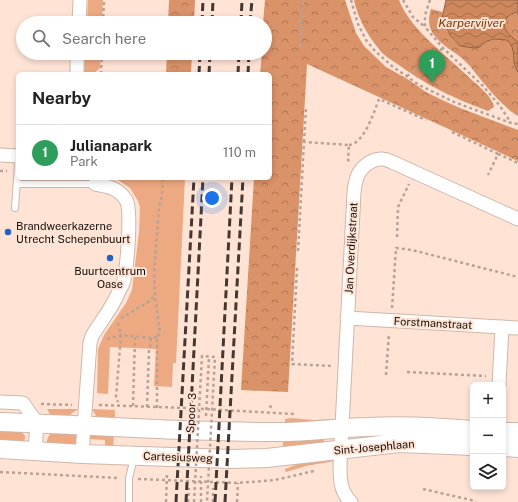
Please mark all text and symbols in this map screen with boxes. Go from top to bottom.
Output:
search box [16,16,272,60]
water label: Karpervijver [438,16,504,30]
icon: search [30,27,52,49]
text: Search here [62,30,146,47]
pin: 1 [419,50,445,83]
text: Nearby [32,88,91,108]
text: Julianapark [70,137,152,154]
text: 1 [42,145,48,160]
text: 110 m [223,145,256,160]
text: Park [70,154,98,169]
your location [202,188,222,208]
street label: Jan Overdijkstraat [343,202,359,294]
place label: Brandweerkazerne Utrecht Schepenbuurt [16,220,130,245]
marker: Brandweerkazerne Utrecht Schepenbuurt [3,227,13,237]
marker: Buurtcentrum Oase [105,253,115,263]
place label: Buurtcentrum Oase [74,265,146,290]
street label: Forstmanstraat [394,315,472,331]
map controls [470,382,506,490]
button: + [470,382,506,418]
street label: Spoor 3 [184,393,198,433]
button: − [470,418,506,454]
street label: Sint-Josephlaan [333,437,415,457]
street label: Cartesiusweg [143,450,213,464]
button: layers [470,454,506,490]

